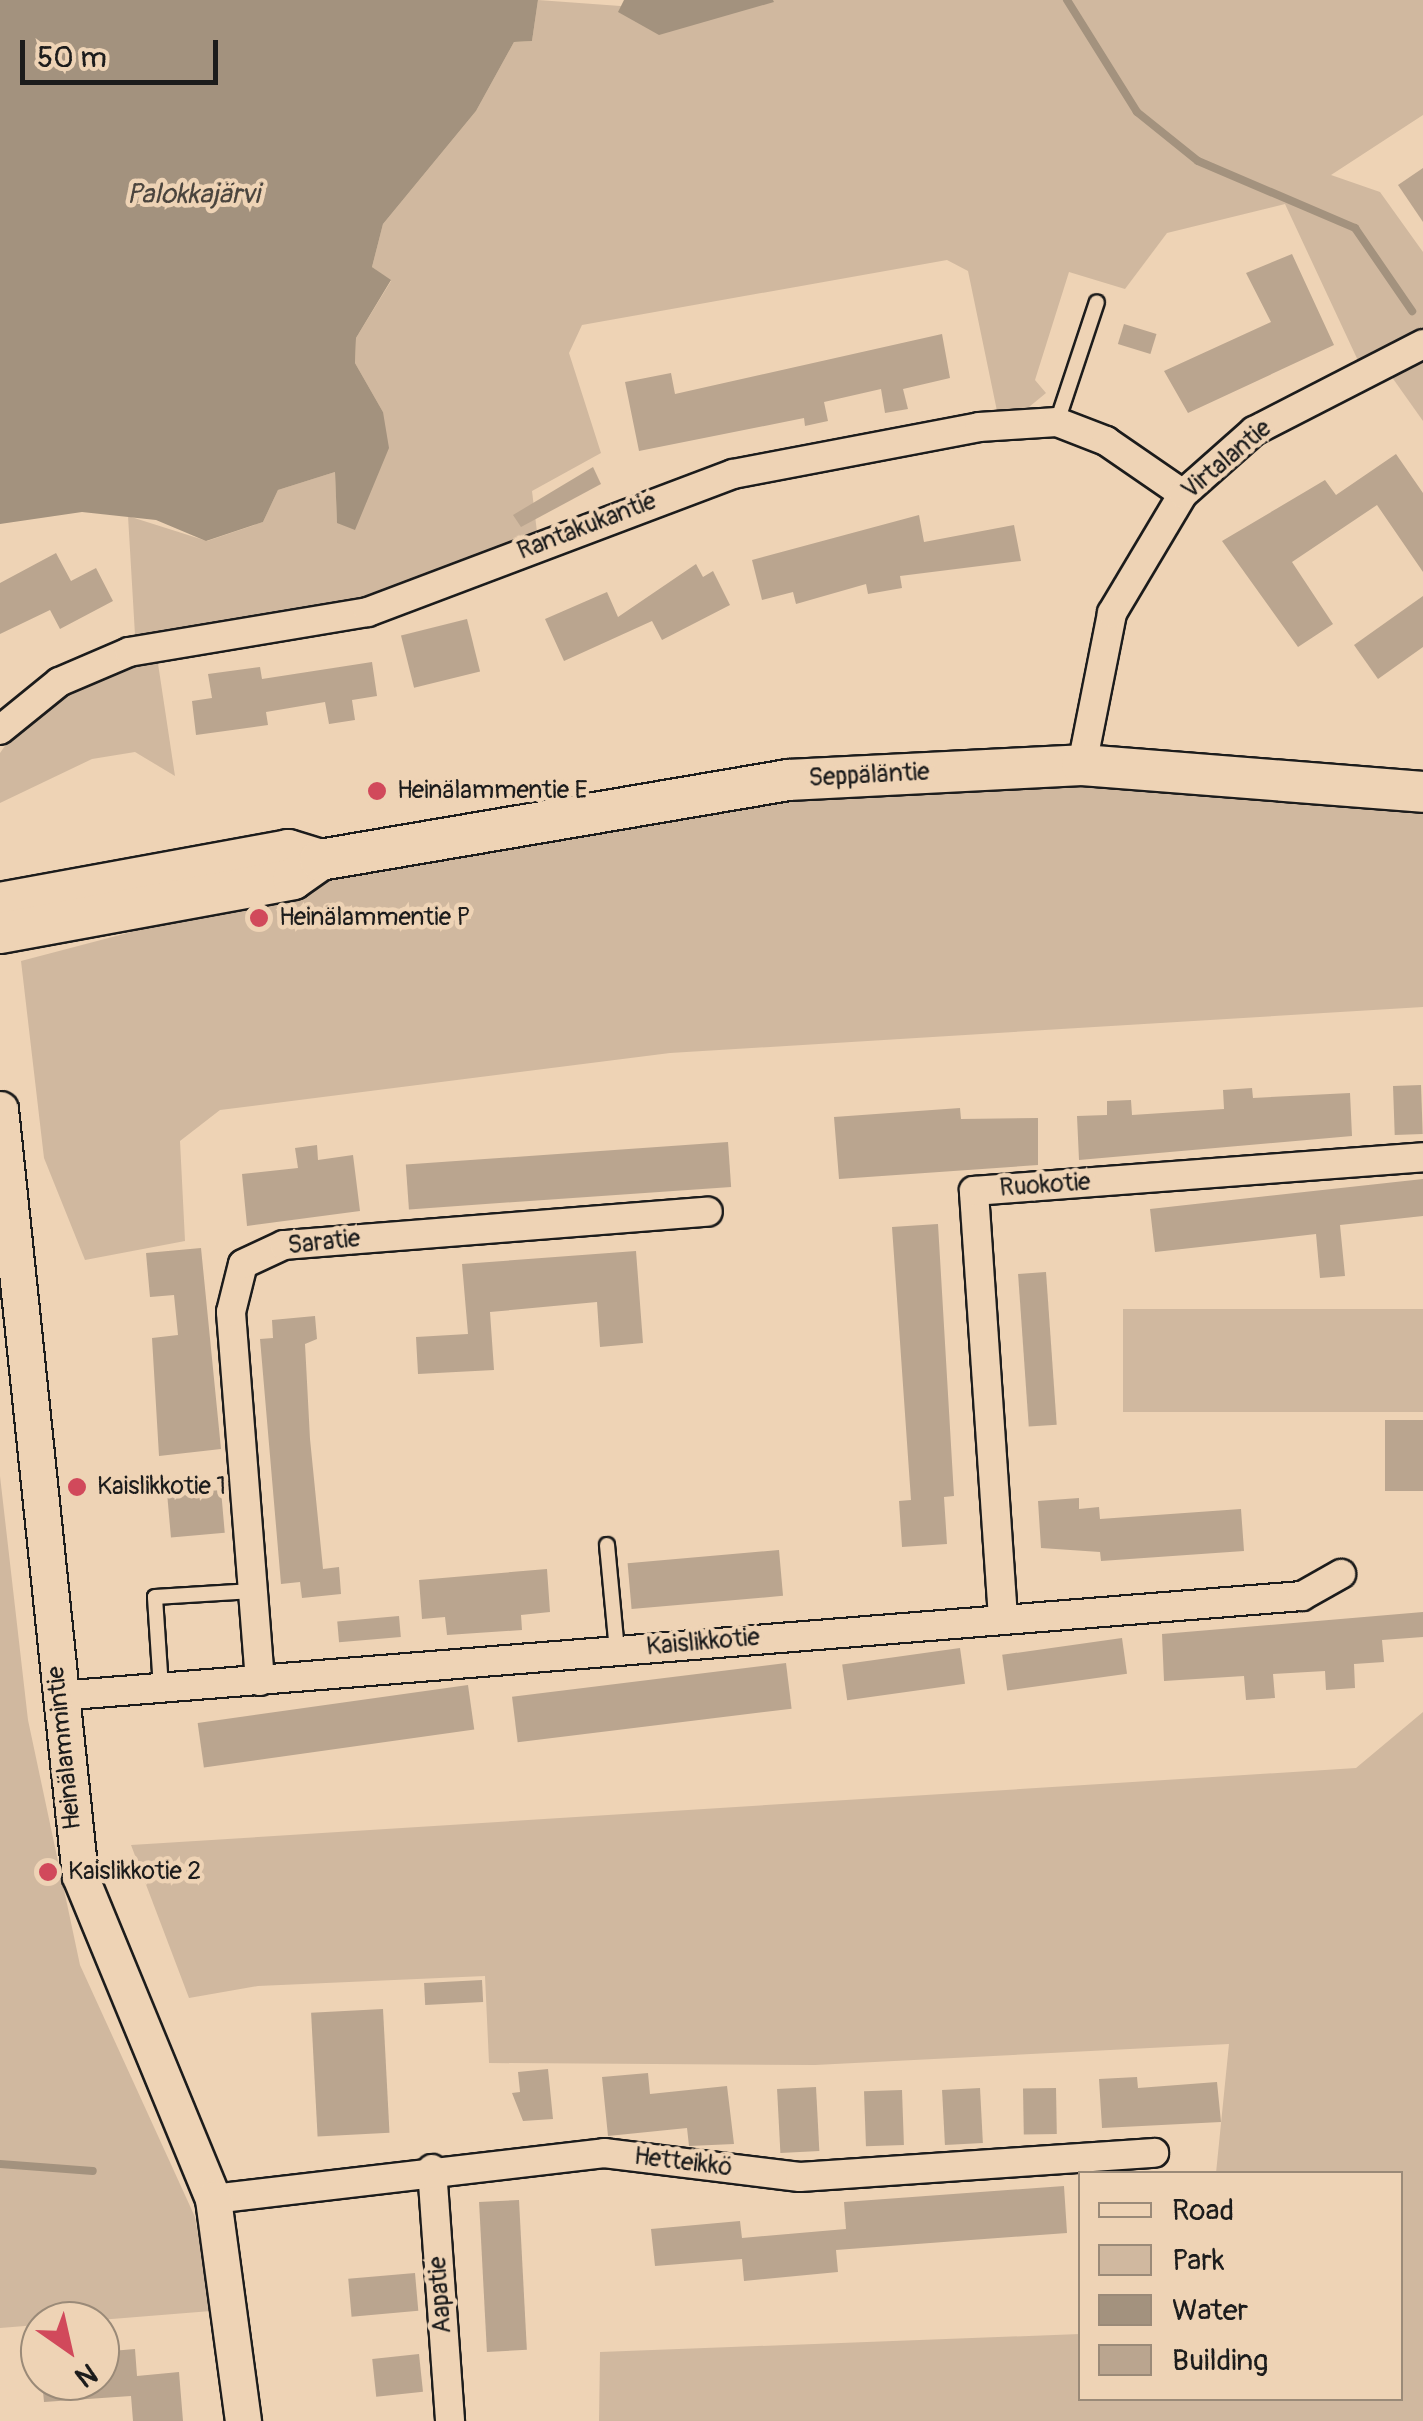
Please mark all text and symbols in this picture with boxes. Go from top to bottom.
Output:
scale bar [25,20,222,82]
text: 50 m [37,39,107,76]
water label: Palokkajärvi [127,178,259,212]
street label: Virtalantie [1176,414,1278,506]
street label: Rantakukantie [513,487,661,567]
street label: Seppäläntie [808,758,930,794]
place label: Heinälammentie E [397,776,587,806]
marker: Heinälammentie E [366,780,388,802]
place label: Heinälammentie P [279,903,470,933]
marker: Heinälammentie P [248,907,270,929]
street label: Ruokotie [998,1168,1092,1204]
street label: Saratie [286,1224,362,1262]
place label: Kaislikkotie 1 [97,1472,226,1502]
marker: Kaislikkotie 1 [66,1476,88,1498]
street label: Kaislikkotie [645,1623,761,1663]
street label: Heinälammintie [41,1665,89,1831]
place label: Kaislikkotie 2 [68,1857,201,1887]
marker: Kaislikkotie 2 [37,1861,59,1883]
street label: Hetteikkö [632,2142,734,2184]
legend [1078,2171,1403,2401]
text: Road [1172,2192,1234,2229]
text: Park [1172,2242,1225,2279]
street label: Aapatie [423,2255,459,2335]
text: Water [1172,2292,1248,2329]
north arrow [20,2301,120,2401]
text: Building [1172,2342,1268,2379]
text: N [68,2355,104,2394]

